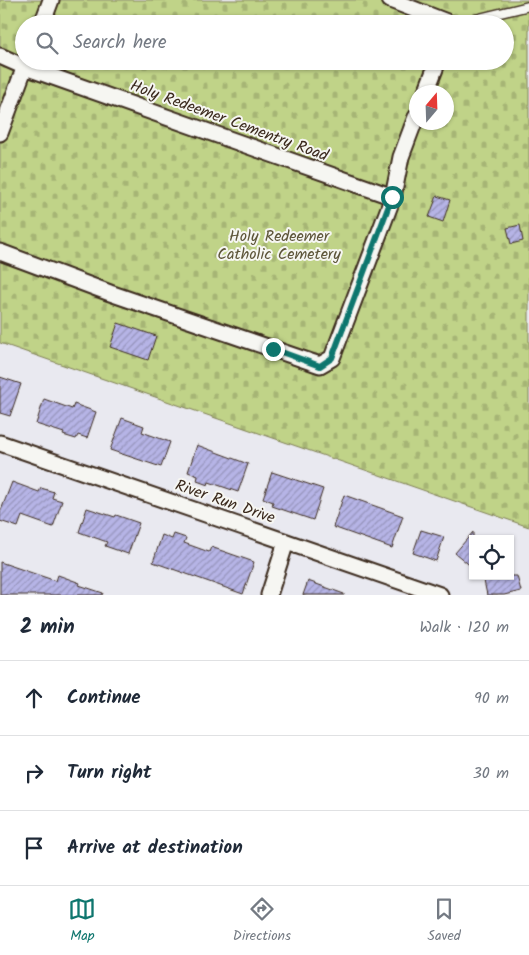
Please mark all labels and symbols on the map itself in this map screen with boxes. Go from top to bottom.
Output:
street label: Holy Redeemer Cementry Road [126,73,332,169]
north arrow [409,85,454,130]
route start [381,186,404,209]
park label: Holy Redeemer Catholic Cemetery [217,224,341,267]
route end [262,338,285,361]
street label: River Run Drive [172,473,278,531]

